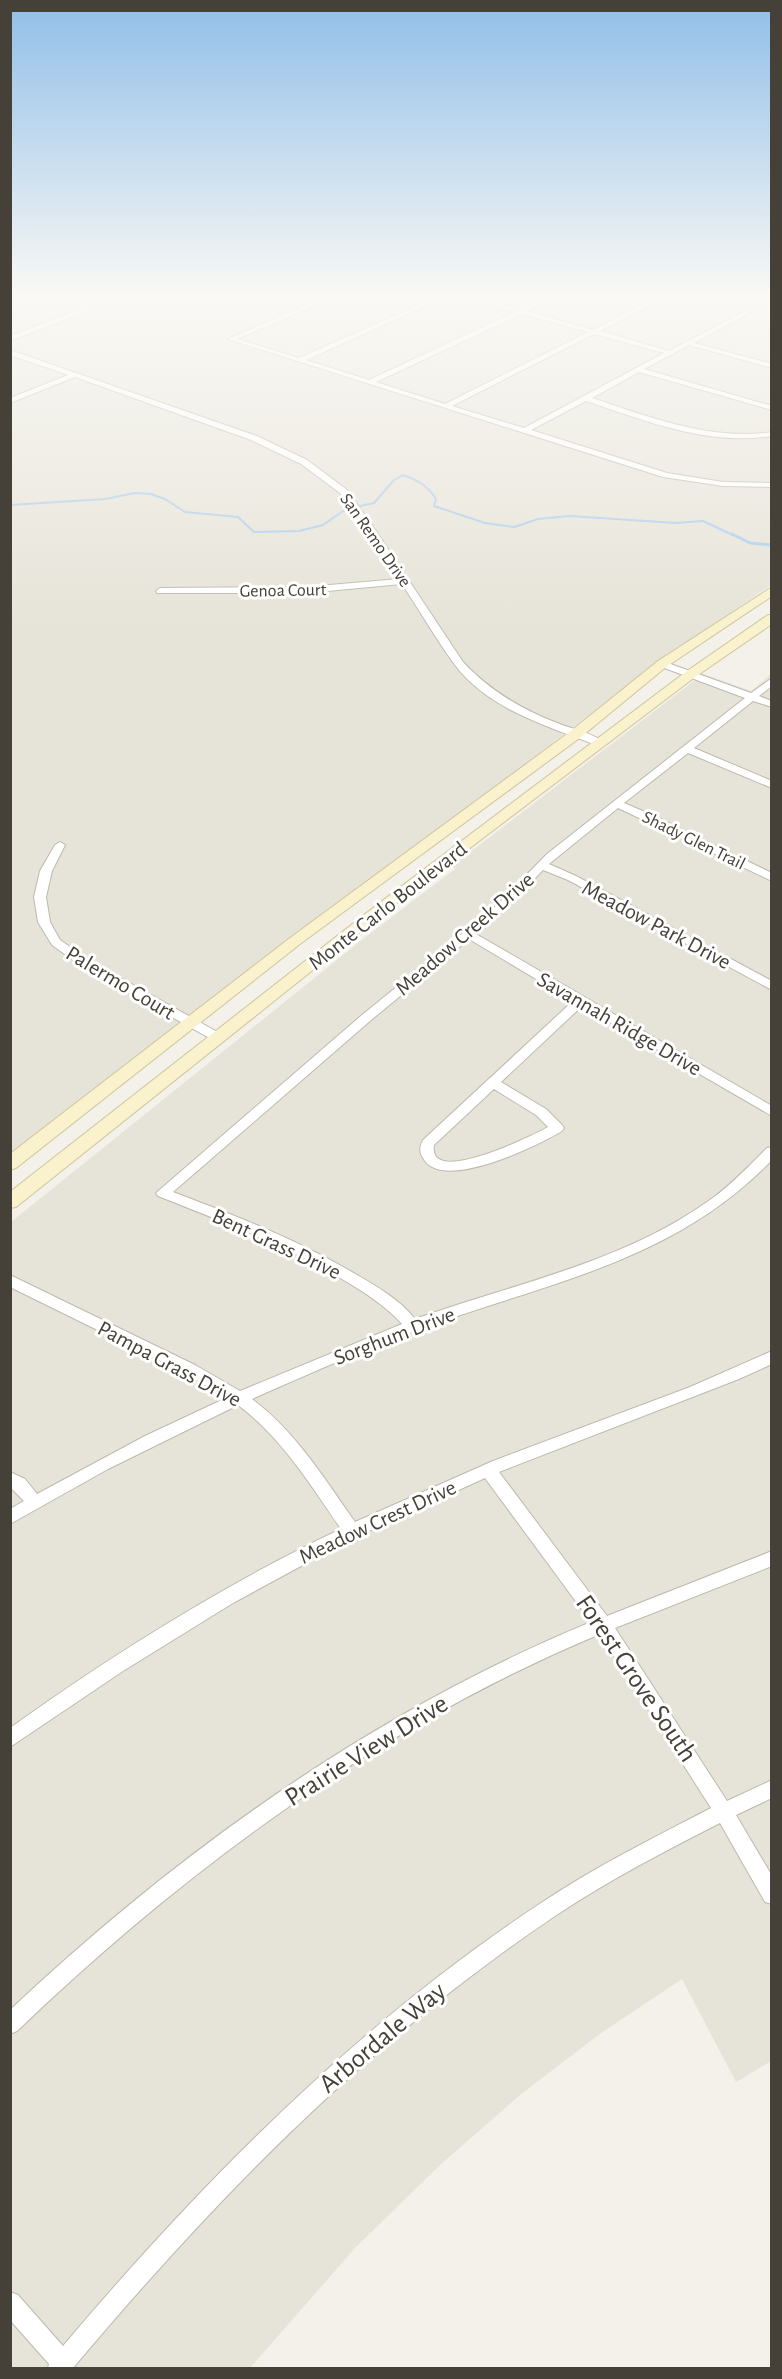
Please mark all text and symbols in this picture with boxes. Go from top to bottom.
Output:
street label: San Remo Drive [336,490,414,591]
street label: Genoa Court [240,581,327,601]
street label: Shady Glen Trail [639,808,748,874]
street label: Monte Carlo Boulevard [304,837,471,974]
street label: Meadow Creek Drive [391,868,538,1000]
street label: Meadow Park Drive [579,876,735,973]
street label: Palermo Court [62,942,179,1024]
street label: Savannah Ridge Drive [534,968,705,1080]
street label: Bent Grass Drive [209,1205,344,1283]
street label: Sorghum Drive [331,1303,458,1369]
street label: Pampa Grass Drive [94,1317,245,1411]
street label: Meadow Crest Drive [296,1476,459,1568]
street label: Forest Grove South [571,1590,702,1767]
street label: Prairie View Drive [280,1690,452,1811]
street label: Arbordale Way [314,1977,452,2099]

